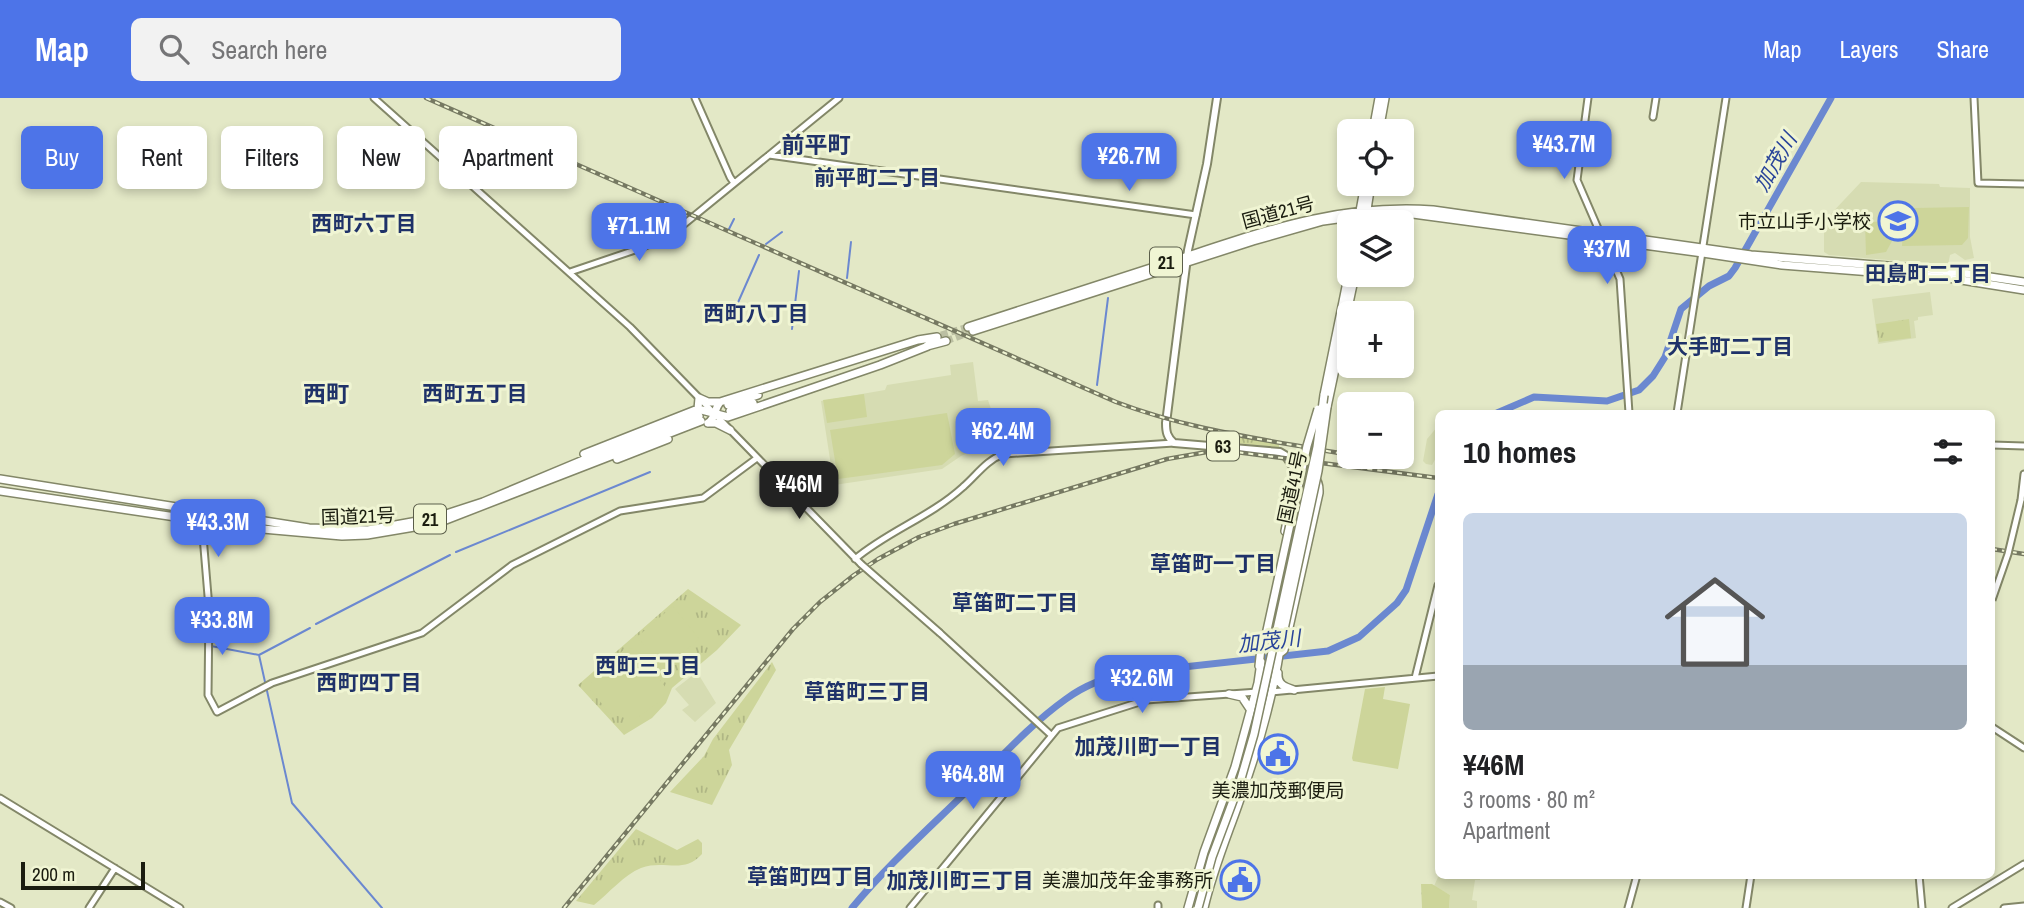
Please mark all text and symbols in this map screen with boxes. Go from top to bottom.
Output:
search box [131,18,621,81]
text: Map [35,27,89,71]
icon: search [155,30,193,68]
text: Search here [211,32,327,67]
text: Map [1763,33,1801,65]
text: Layers [1839,33,1898,65]
text: Share [1936,33,1989,65]
map controls [1337,119,1414,469]
button: locate [1337,119,1414,196]
pin: ¥43.7M [1507,122,1621,181]
chip: Buy [21,126,103,189]
chip: Rent [117,126,207,189]
chip: Filters [221,126,323,189]
chip: New [337,126,425,189]
chip: Apartment [439,126,577,189]
water label: 加茂川 [1747,126,1804,197]
text: ¥43.7M [1533,128,1595,159]
district label: 前平町 [782,129,851,160]
pin: ¥26.7M [1072,134,1186,193]
text: ¥26.7M [1098,140,1160,171]
district label: 前平町二丁目 [814,163,940,192]
street label: 国道21号 [1239,190,1317,234]
school or university icon: 市立山手小学校 [1877,200,1919,242]
pin: ¥71.1M [582,204,696,263]
place label: 市立山手小学校 [1738,208,1871,234]
district label: 西町六丁目 [312,209,417,238]
text: ¥71.1M [608,210,670,241]
button: layers [1337,210,1414,287]
pin: ¥37M [1566,226,1648,286]
text: ¥37M [1583,233,1631,264]
road number: 21 [1150,247,1182,276]
district label: 田島町二丁目 [1865,259,1991,288]
district label: 西町八丁目 [704,299,809,328]
button: + [1337,301,1414,378]
district label: 大手町二丁目 [1667,332,1793,361]
district label: 西町 [303,378,349,409]
district label: 西町五丁目 [423,379,528,408]
button: − [1337,392,1414,469]
pin: ¥62.4M [946,408,1060,468]
text: ¥62.4M [972,415,1034,446]
road number: 63 [1207,432,1239,460]
text: 10 homes [1463,432,1577,472]
icon: filters [1929,433,1967,471]
street label: 国道41号 [1272,448,1312,526]
pin: ¥46M [758,462,840,521]
text: ¥46M [775,468,823,499]
pin: ¥43.3M [161,500,275,559]
street label: 国道21号 [320,502,396,530]
road number: 21 [414,505,446,534]
text: ¥43.3M [187,506,249,537]
district label: 草笛町一丁目 [1150,549,1276,578]
icon: home [1652,559,1778,685]
district label: 草笛町二丁目 [952,588,1078,617]
pin: ¥33.8M [165,598,279,657]
text: ¥33.8M [191,604,253,635]
water label: 加茂川 [1236,623,1304,659]
district label: 西町三丁目 [596,651,701,680]
pin: ¥32.6M [1085,656,1199,715]
text: ¥32.6M [1111,662,1173,693]
district label: 西町四丁目 [317,668,422,697]
district label: 草笛町三丁目 [804,677,930,706]
district label: 加茂川町一丁目 [1075,732,1222,761]
public building icon: 美濃加茂郵便局 [1257,733,1299,775]
text: ¥46M [1463,744,1525,784]
pin: ¥64.8M [916,752,1030,811]
text: ¥64.8M [942,758,1004,789]
place label: 美濃加茂郵便局 [1211,777,1345,803]
text: 3 rooms · 80 m² [1463,784,1595,815]
text: Apartment [1463,815,1550,846]
scale bar [21,859,145,891]
public building icon: 美濃加茂年金事務所 [1219,859,1261,901]
text: 200 m [32,861,75,887]
district label: 草笛町四丁目 [747,862,873,891]
district label: 加茂川町三丁目 [887,866,1034,895]
place label: 美濃加茂年金事務所 [1042,867,1213,893]

